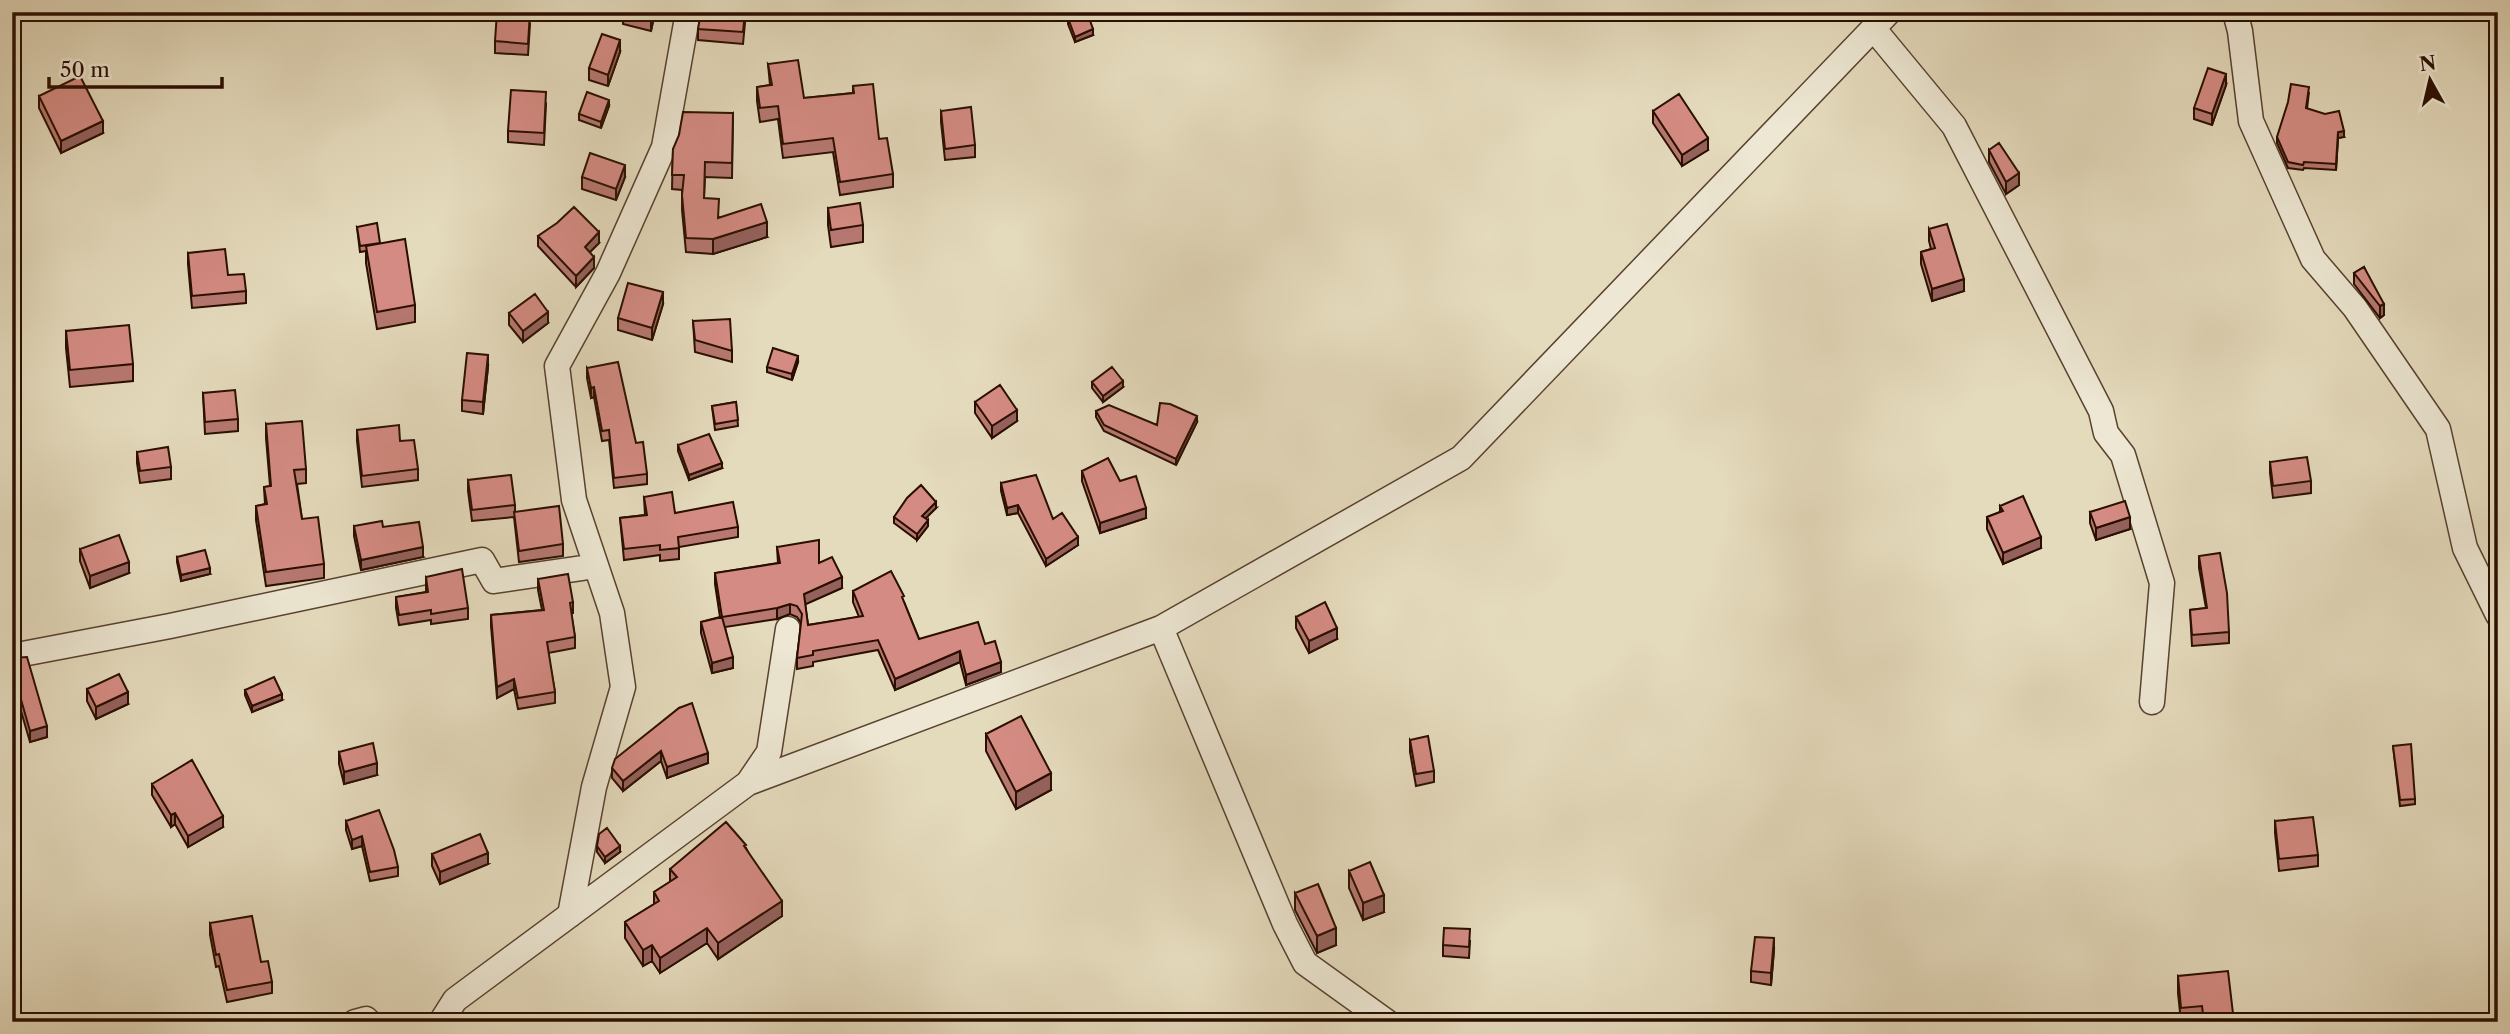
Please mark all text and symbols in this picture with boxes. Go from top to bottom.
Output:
scale bar [49,46,222,90]
north arrow [2394,46,2464,116]
text: N [2418,51,2437,76]
text: 50 m [60,57,110,82]

